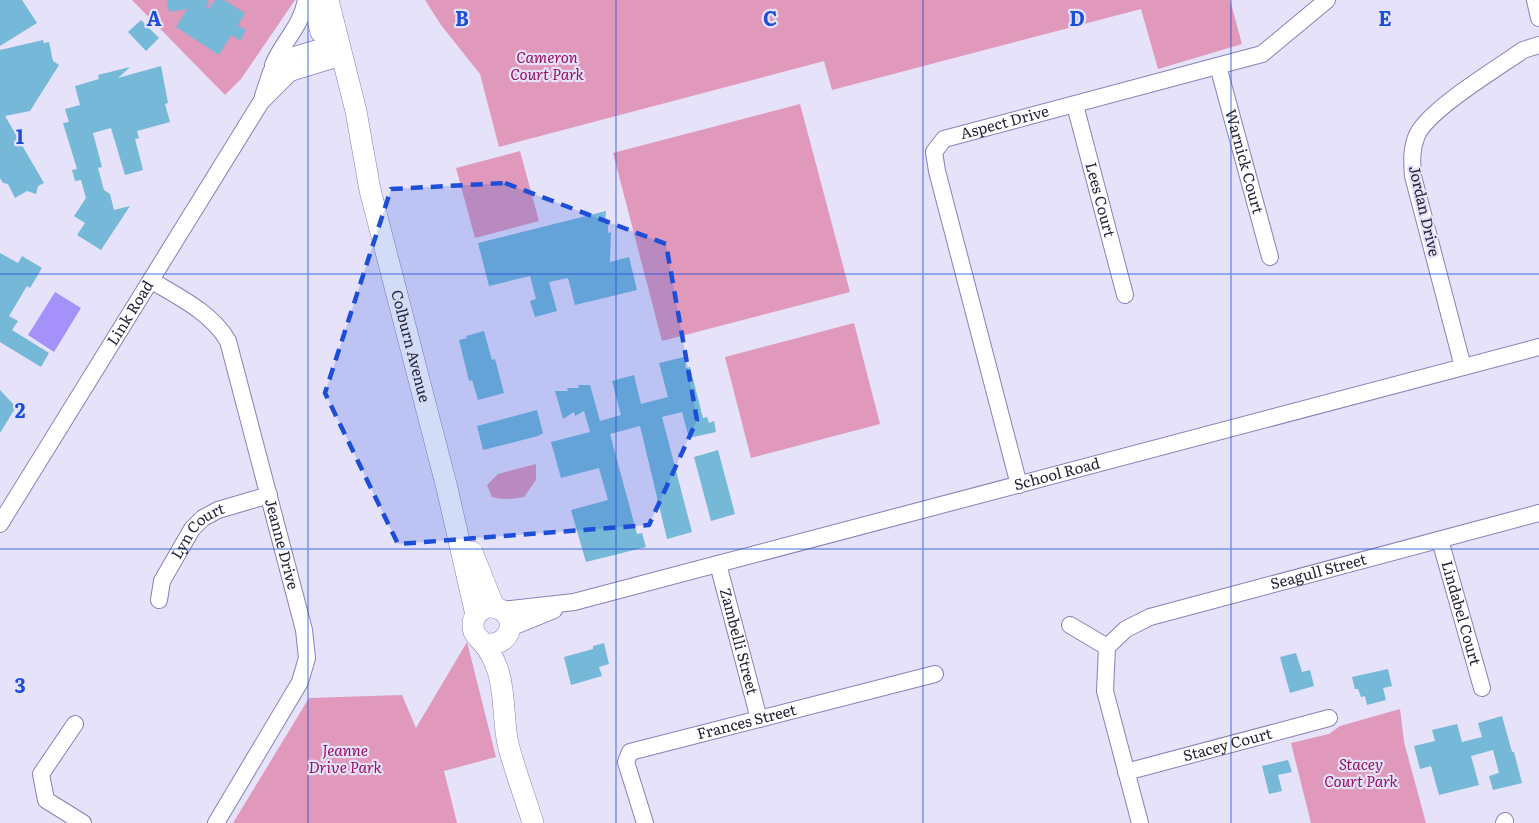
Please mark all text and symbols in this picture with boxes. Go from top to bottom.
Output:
text: A [146,2,162,32]
text: B [455,2,469,32]
text: C [763,2,777,32]
text: D [1069,2,1085,32]
text: E [1378,2,1392,32]
park label: Cameron Court Park [510,45,585,85]
street label: Aspect Drive [957,98,1051,144]
street label: Warnick Court [1220,106,1271,216]
text: 1 [16,120,24,150]
street label: Lees Court [1081,159,1122,239]
street label: Jordan Drive [1404,163,1447,259]
street label: Link Road [100,275,158,349]
street label: Colburn Avenue [386,287,437,405]
text: 2 [15,394,26,424]
street label: School Road [1011,451,1102,495]
street label: Lyn Court [164,496,227,563]
street label: Jeanne Drive [260,496,306,592]
street label: Seagull Street [1267,547,1369,594]
street label: Lindabel Court [1436,558,1488,668]
street label: Zambelli Street [715,585,765,697]
text: 3 [14,669,26,699]
street label: Frances Street [694,697,798,744]
street label: Stacey Court [1180,721,1274,766]
park label: Jeanne Drive Park [308,738,382,778]
park label: Stacey Court Park [1324,752,1399,792]

